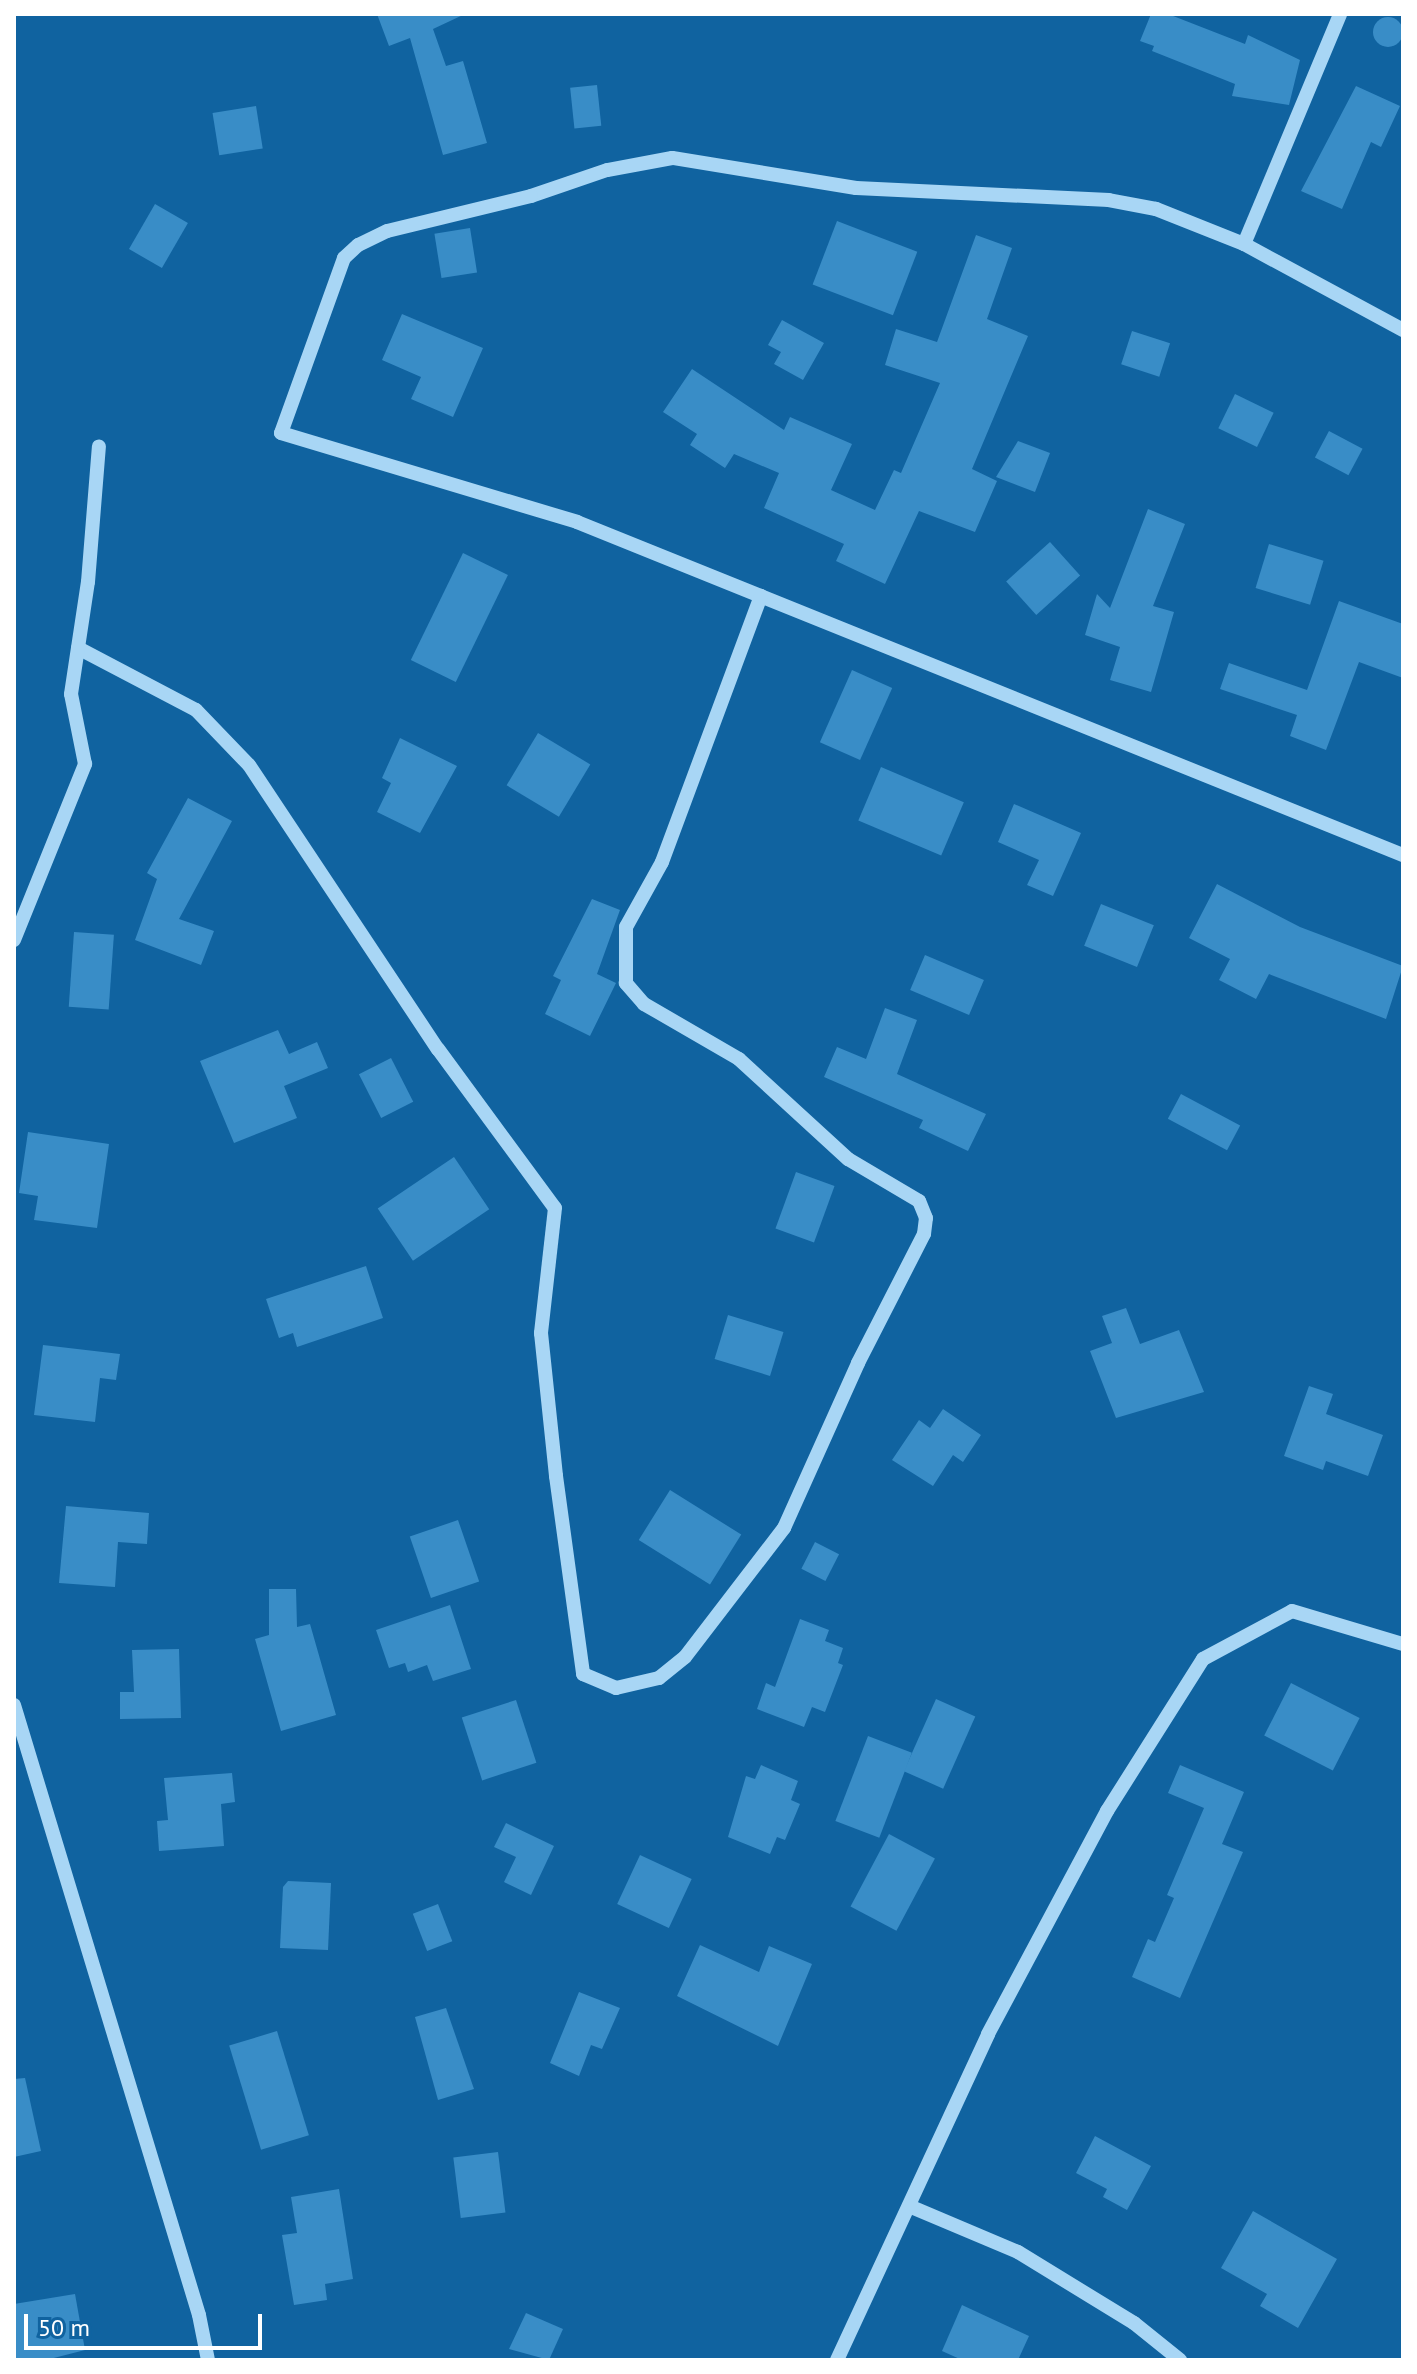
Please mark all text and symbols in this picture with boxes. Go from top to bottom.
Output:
scale bar [28,2298,266,2348]
text: 50 m [38,2312,90,2343]

